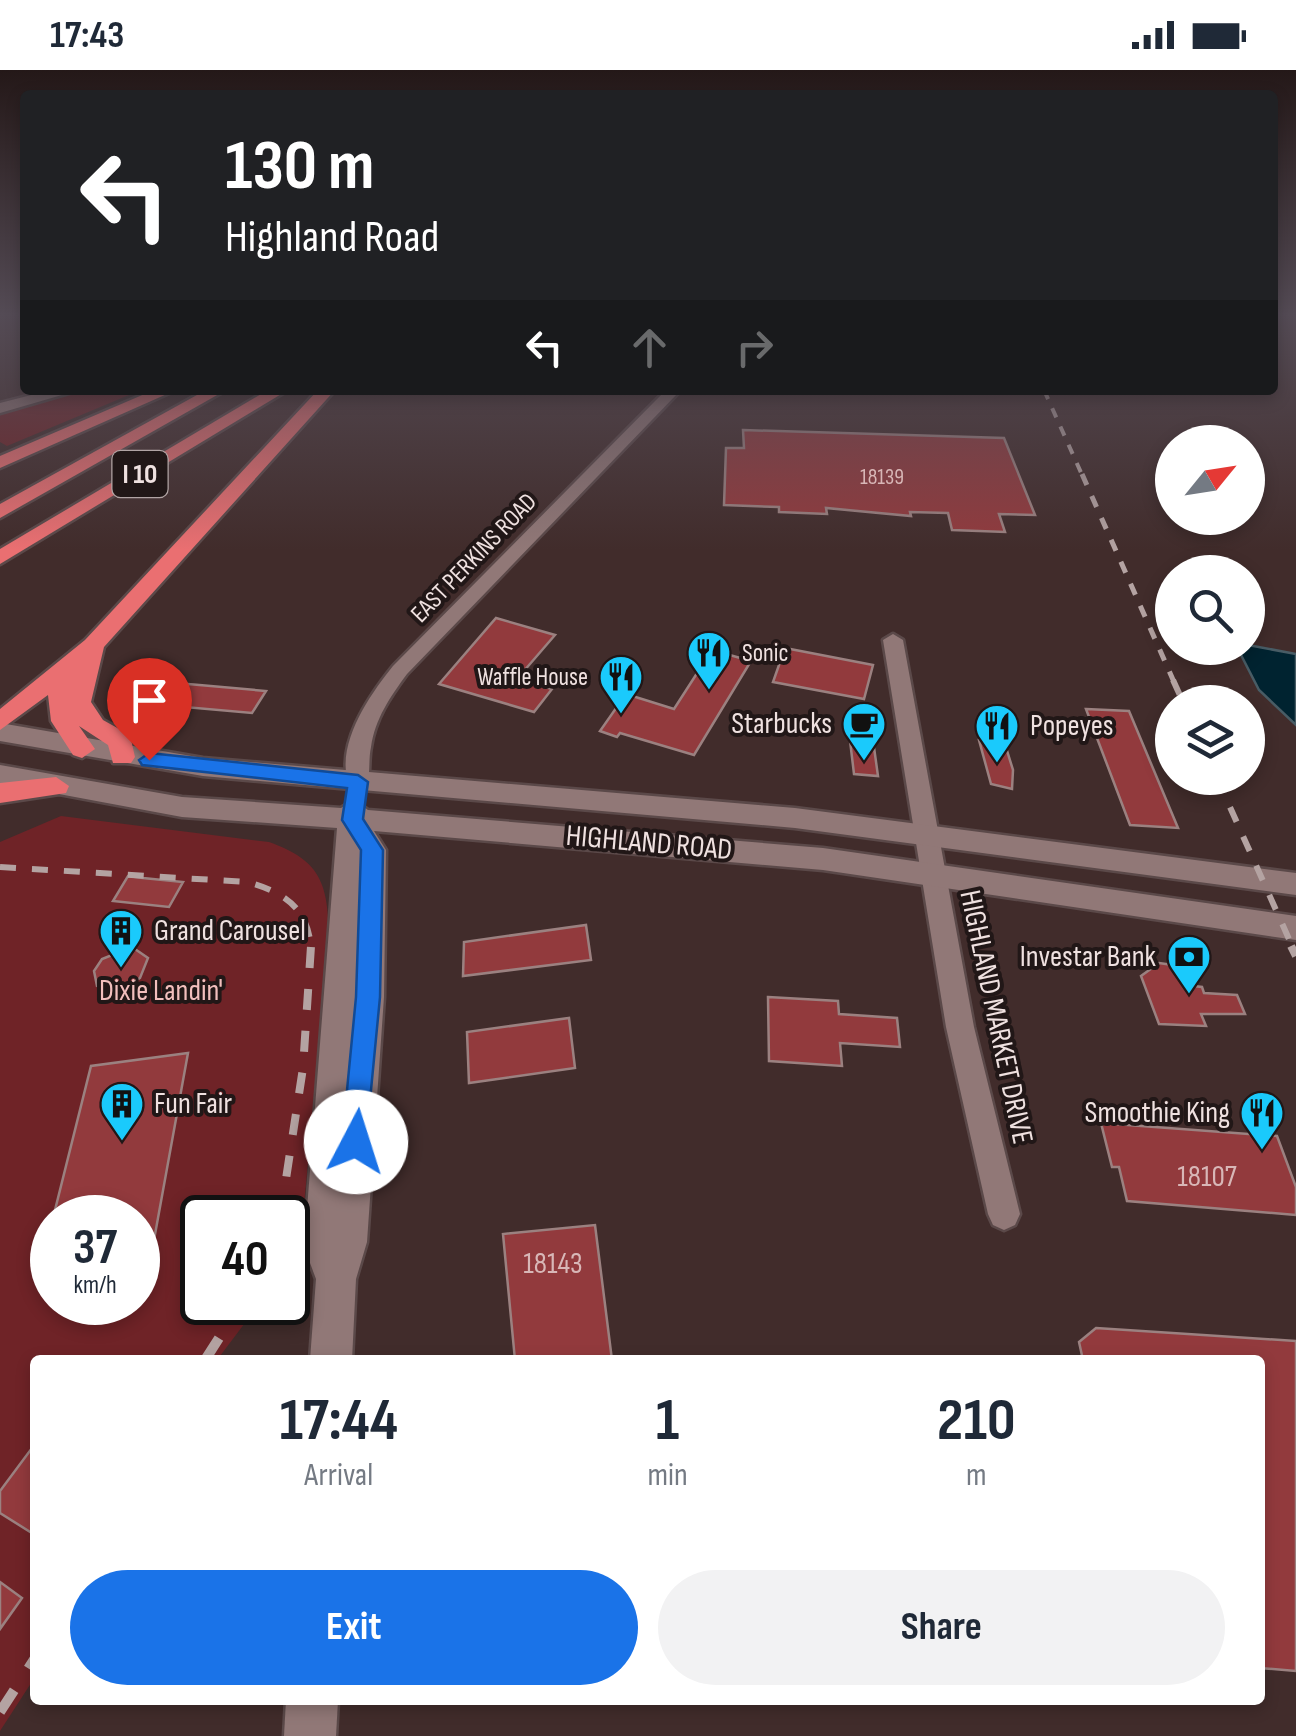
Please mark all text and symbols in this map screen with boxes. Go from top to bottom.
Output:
text: 17:43 [50,13,124,58]
text: 130 m [225,125,374,209]
icon: left [60,130,190,260]
text: Highland Road [225,210,439,265]
icon: left [517,320,572,375]
icon: ahead [622,320,677,375]
icon: right [727,320,782,375]
north arrow [1155,425,1265,535]
map controls [1155,425,1265,795]
road number: I 10 [112,451,168,497]
house number: 18139 [860,464,904,491]
street label: EAST PERKINS ROAD [404,487,544,629]
button: search [1155,555,1265,665]
restaurant icon: Sonic [686,630,732,691]
place label: Sonic [742,638,788,669]
restaurant icon: Waffle House [598,654,644,715]
pin [107,658,192,761]
place label: Waffle House [477,662,588,693]
icon: arrive [122,673,177,728]
button: layers [1155,685,1265,795]
cafe icon: Starbucks [841,701,887,762]
restaurant icon: Popeyes [974,703,1020,764]
place label: Starbucks [731,706,832,742]
place label: Popeyes [1030,708,1114,744]
street label: HIGHLAND ROAD [564,818,734,868]
street label: HIGHLAND MARKET DRIVE [952,887,1040,1147]
building icon: Grand Carousel [98,908,144,969]
place label: Grand Carousel [154,913,306,949]
bank icon: Investar Bank [1166,934,1212,995]
place label: Investar Bank [1020,939,1157,975]
park label: Dixie Landin' [99,973,223,1009]
building icon: Fun Fair [99,1081,145,1142]
place label: Fun Fair [154,1086,232,1122]
position arrow [304,1090,408,1194]
restaurant icon: Smoothie King [1239,1090,1285,1151]
place label: Smoothie King [1085,1095,1230,1131]
house number: 18107 [1177,1159,1237,1195]
speed limit sign: 40 [180,1195,310,1325]
text: 37 [73,1218,117,1278]
house number: 18143 [523,1246,583,1282]
text: km/h [73,1270,117,1301]
text: 17:44 [279,1385,398,1457]
text: 1 [656,1385,679,1457]
text: 210 [937,1385,1016,1457]
text: Arrival [304,1456,373,1495]
text: min [647,1456,688,1495]
text: m [966,1456,987,1495]
button: Exit [70,1570,638,1685]
button: Share [658,1570,1225,1685]

